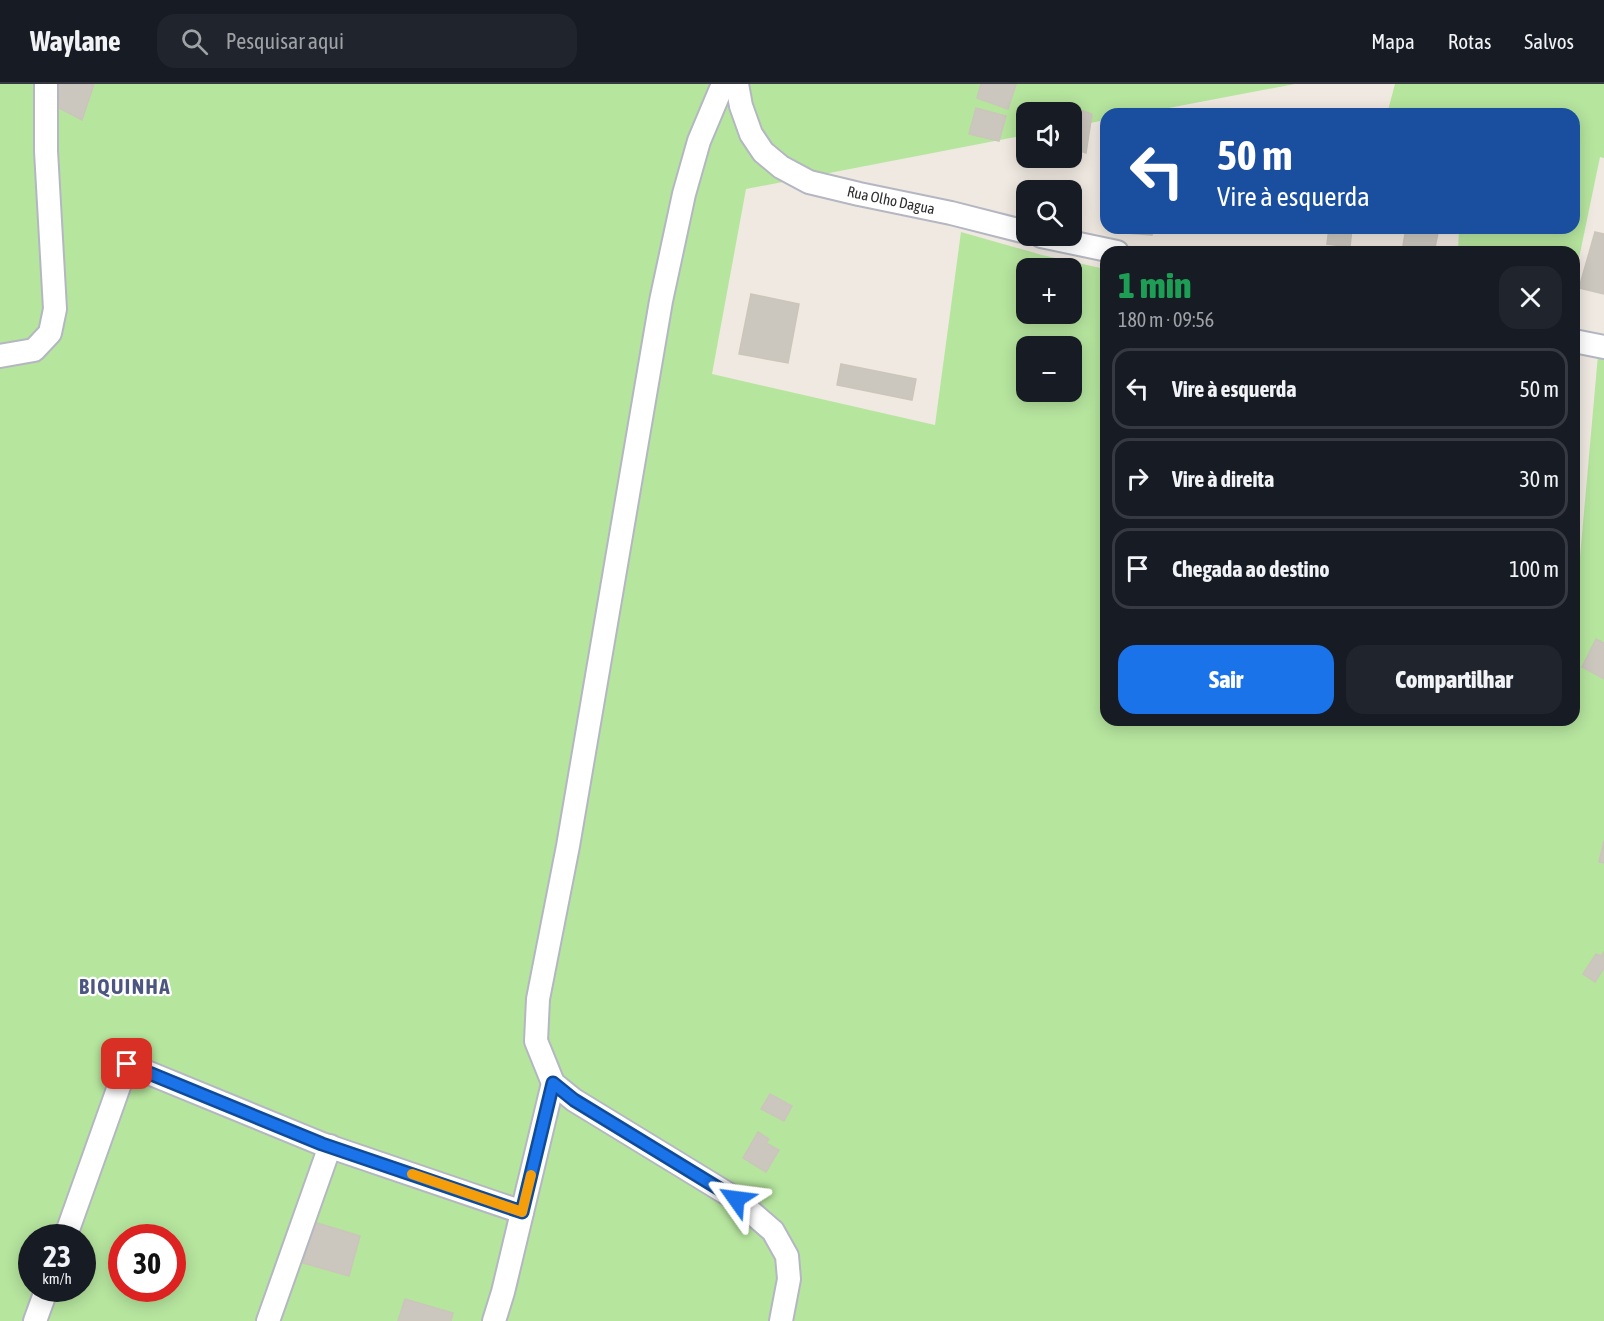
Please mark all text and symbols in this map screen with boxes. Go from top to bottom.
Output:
search box [157,14,577,68]
text: Waylane [30,25,121,57]
icon: search [178,25,211,58]
text: Pesquisar aqui [226,28,344,54]
text: Mapa [1371,29,1415,53]
text: Rotas [1448,29,1491,53]
text: Salvos [1524,29,1574,53]
map controls [1016,102,1082,402]
button: sound [1016,102,1082,168]
text: 50 m [1217,131,1292,179]
icon: left [1118,132,1196,210]
button: search [1016,180,1082,246]
text: Vire à esquerda [1217,181,1370,212]
street label: Rua Olho Dagua [846,182,936,217]
button: + [1016,258,1082,324]
text: 1 min [1118,264,1192,306]
button: close [1499,266,1562,329]
text: 180 m · 09:56 [1118,308,1214,331]
button: − [1016,336,1082,402]
icon: left [1121,372,1154,405]
text: Vire à esquerda [1172,376,1297,402]
text: 50 m [1519,376,1559,402]
icon: right [1121,462,1154,495]
text: Vire à direita [1172,466,1274,492]
text: 30 m [1519,466,1559,492]
icon: arrive [1121,552,1154,585]
text: Chegada ao destino [1172,556,1330,582]
text: 100 m [1509,556,1559,582]
button: Sair [1118,645,1334,714]
button: Compartilhar [1346,645,1562,714]
district label: BIQUINHA [79,974,171,998]
pin [101,1038,152,1089]
icon: arrive [110,1047,143,1080]
position arrow [704,1167,768,1231]
speed limit sign: 30 [108,1224,186,1302]
text: 23 [43,1239,71,1273]
text: km/h [42,1270,72,1287]

